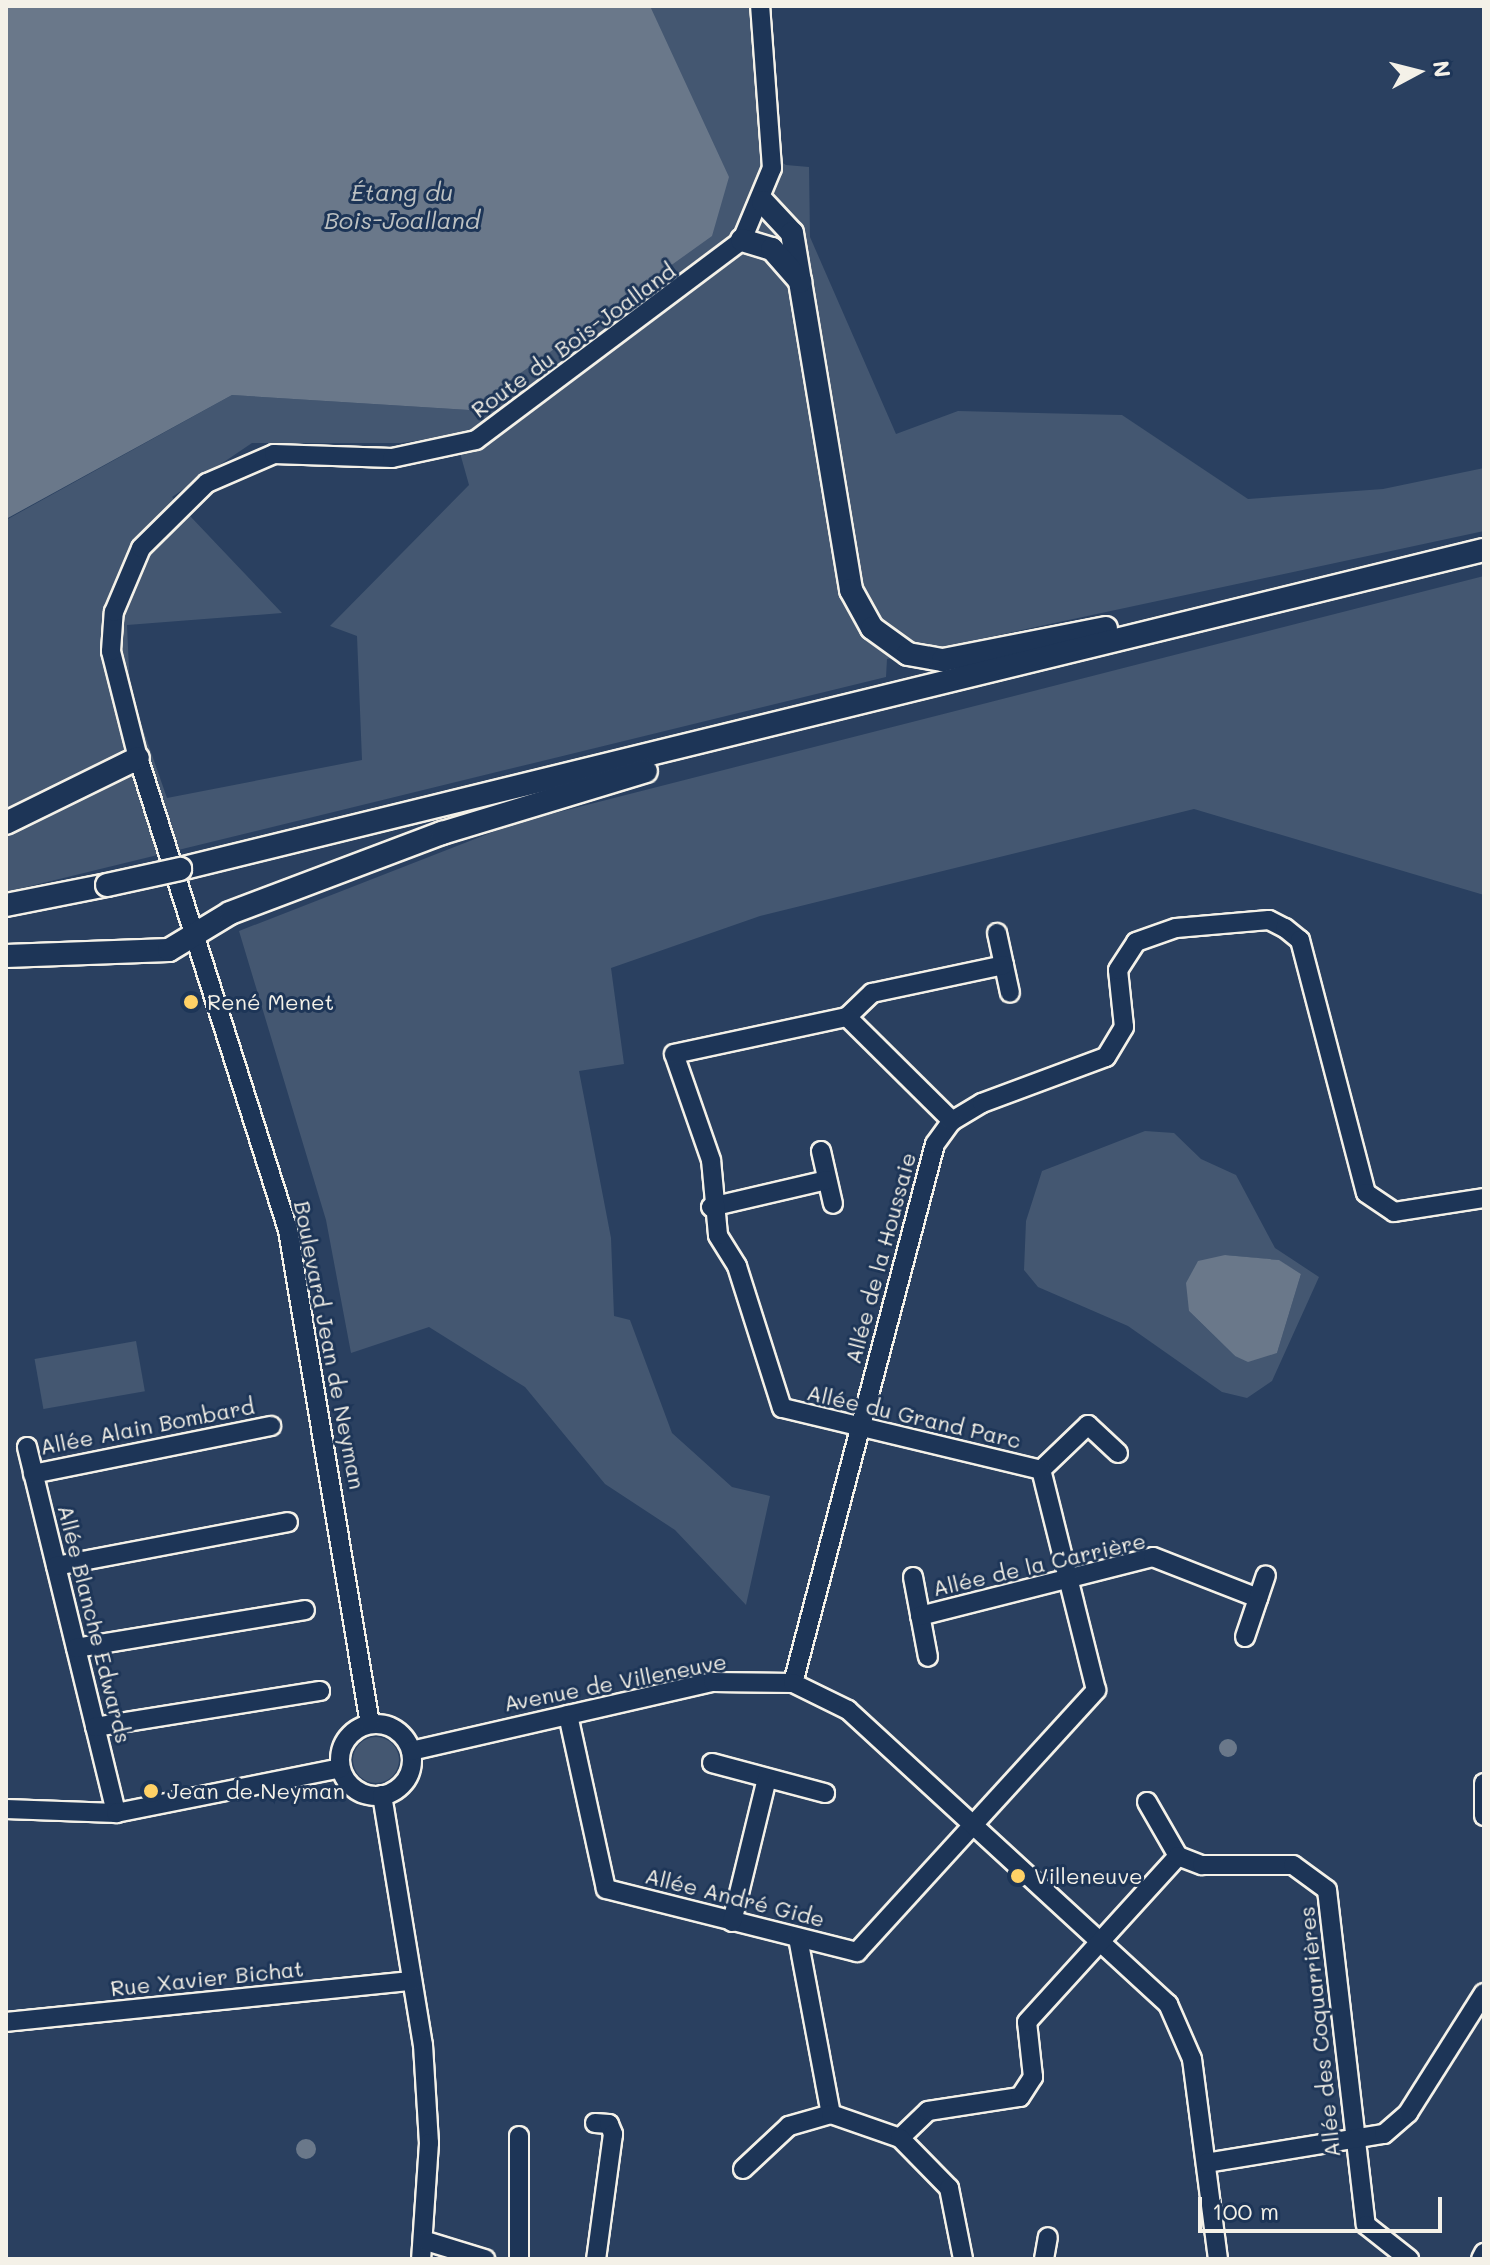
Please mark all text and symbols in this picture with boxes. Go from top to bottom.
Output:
north arrow [1378,32,1458,112]
text: N [1427,59,1458,79]
water label: Étang du Bois-Joalland [324,178,480,234]
street label: Route du Bois-Joalland [466,257,680,423]
place label: René Menet [207,989,334,1015]
marker: René Menet [182,993,200,1011]
street label: Allée de la Houssaie [839,1149,921,1367]
street label: Boulevard Jean de Neyman [289,1199,371,1491]
street label: Allée du Grand Parc [804,1379,1024,1453]
street label: Allée Alain Bombard [38,1392,256,1460]
street label: Allée Blanche Edwards [53,1502,137,1746]
street label: Allée de la Carrière [930,1527,1148,1601]
street label: Avenue de Villeneuve [501,1647,729,1717]
place label: Jean de Neyman [167,1778,345,1804]
marker: Jean de Neyman [142,1782,160,1800]
street label: Allée André Gide [642,1862,828,1932]
place label: Villeneuve [1034,1863,1143,1889]
marker: Villeneuve [1009,1867,1027,1885]
street label: Allée des Coquarrières [1293,1905,1345,2159]
street label: Rue Xavier Bichat [109,1955,305,2001]
scale bar [1202,2181,1446,2231]
text: 100 m [1212,2195,1279,2226]

